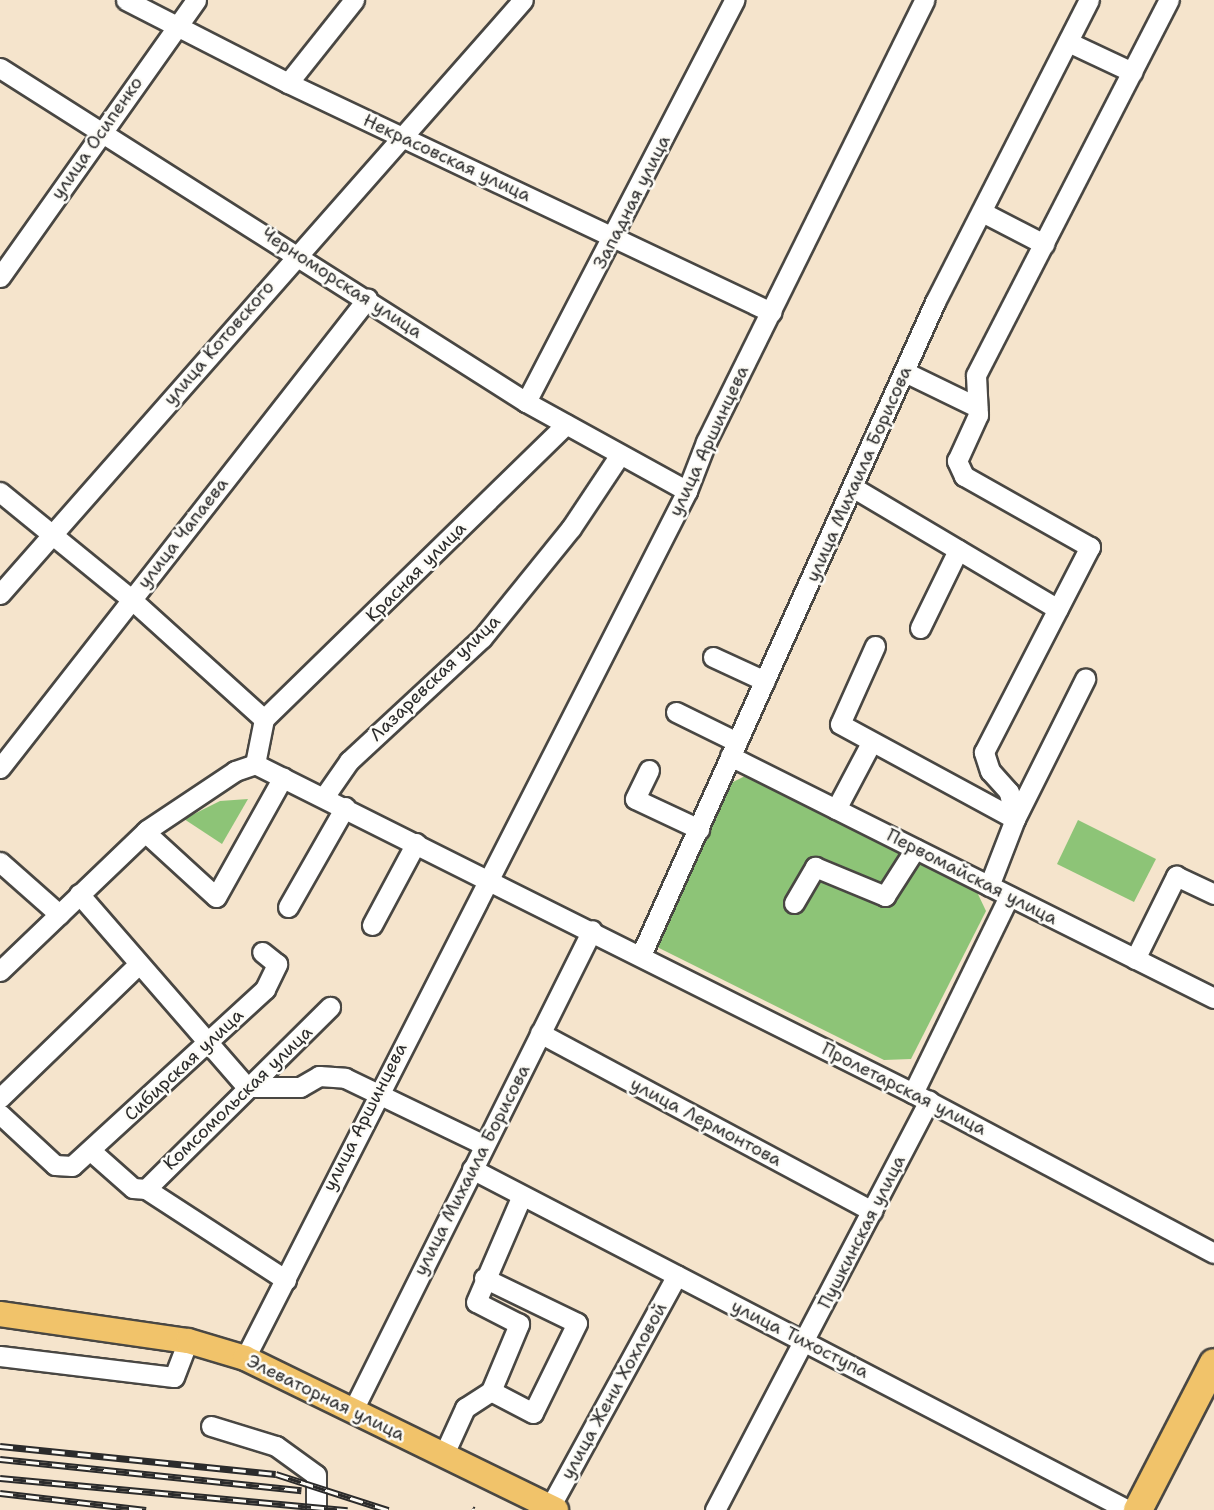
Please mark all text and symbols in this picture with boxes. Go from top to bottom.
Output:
street label: улица Осипенко [47,73,147,203]
street label: Некрасовская улица [360,110,534,206]
street label: Западная улица [589,132,675,272]
street label: Черноморская улица [258,223,426,343]
street label: улица Котовского [159,276,279,410]
street label: улица Аршинцева [665,362,753,520]
street label: улица Михаила Борисова [802,363,916,585]
street label: улица Чапаева [133,473,233,593]
street label: Красная улица [361,517,471,627]
street label: Лазаревская улица [365,610,505,746]
street label: Первомайская улица [883,824,1061,930]
street label: Сибирская улица [120,1004,248,1126]
street label: Комсомольская улица [159,1021,317,1175]
street label: Пролетарская улица [818,1038,990,1140]
street label: улица Аршинцева [318,1039,412,1195]
street label: улица Михаила Борисова [409,1061,535,1279]
street label: улица Лермонтова [627,1073,785,1171]
street label: Пушкинская улица [814,1152,910,1312]
street label: улица Тихоступа [728,1295,872,1383]
street label: улица Жени Хохловой [556,1299,672,1483]
street label: Элеваторная улица [244,1350,408,1446]

